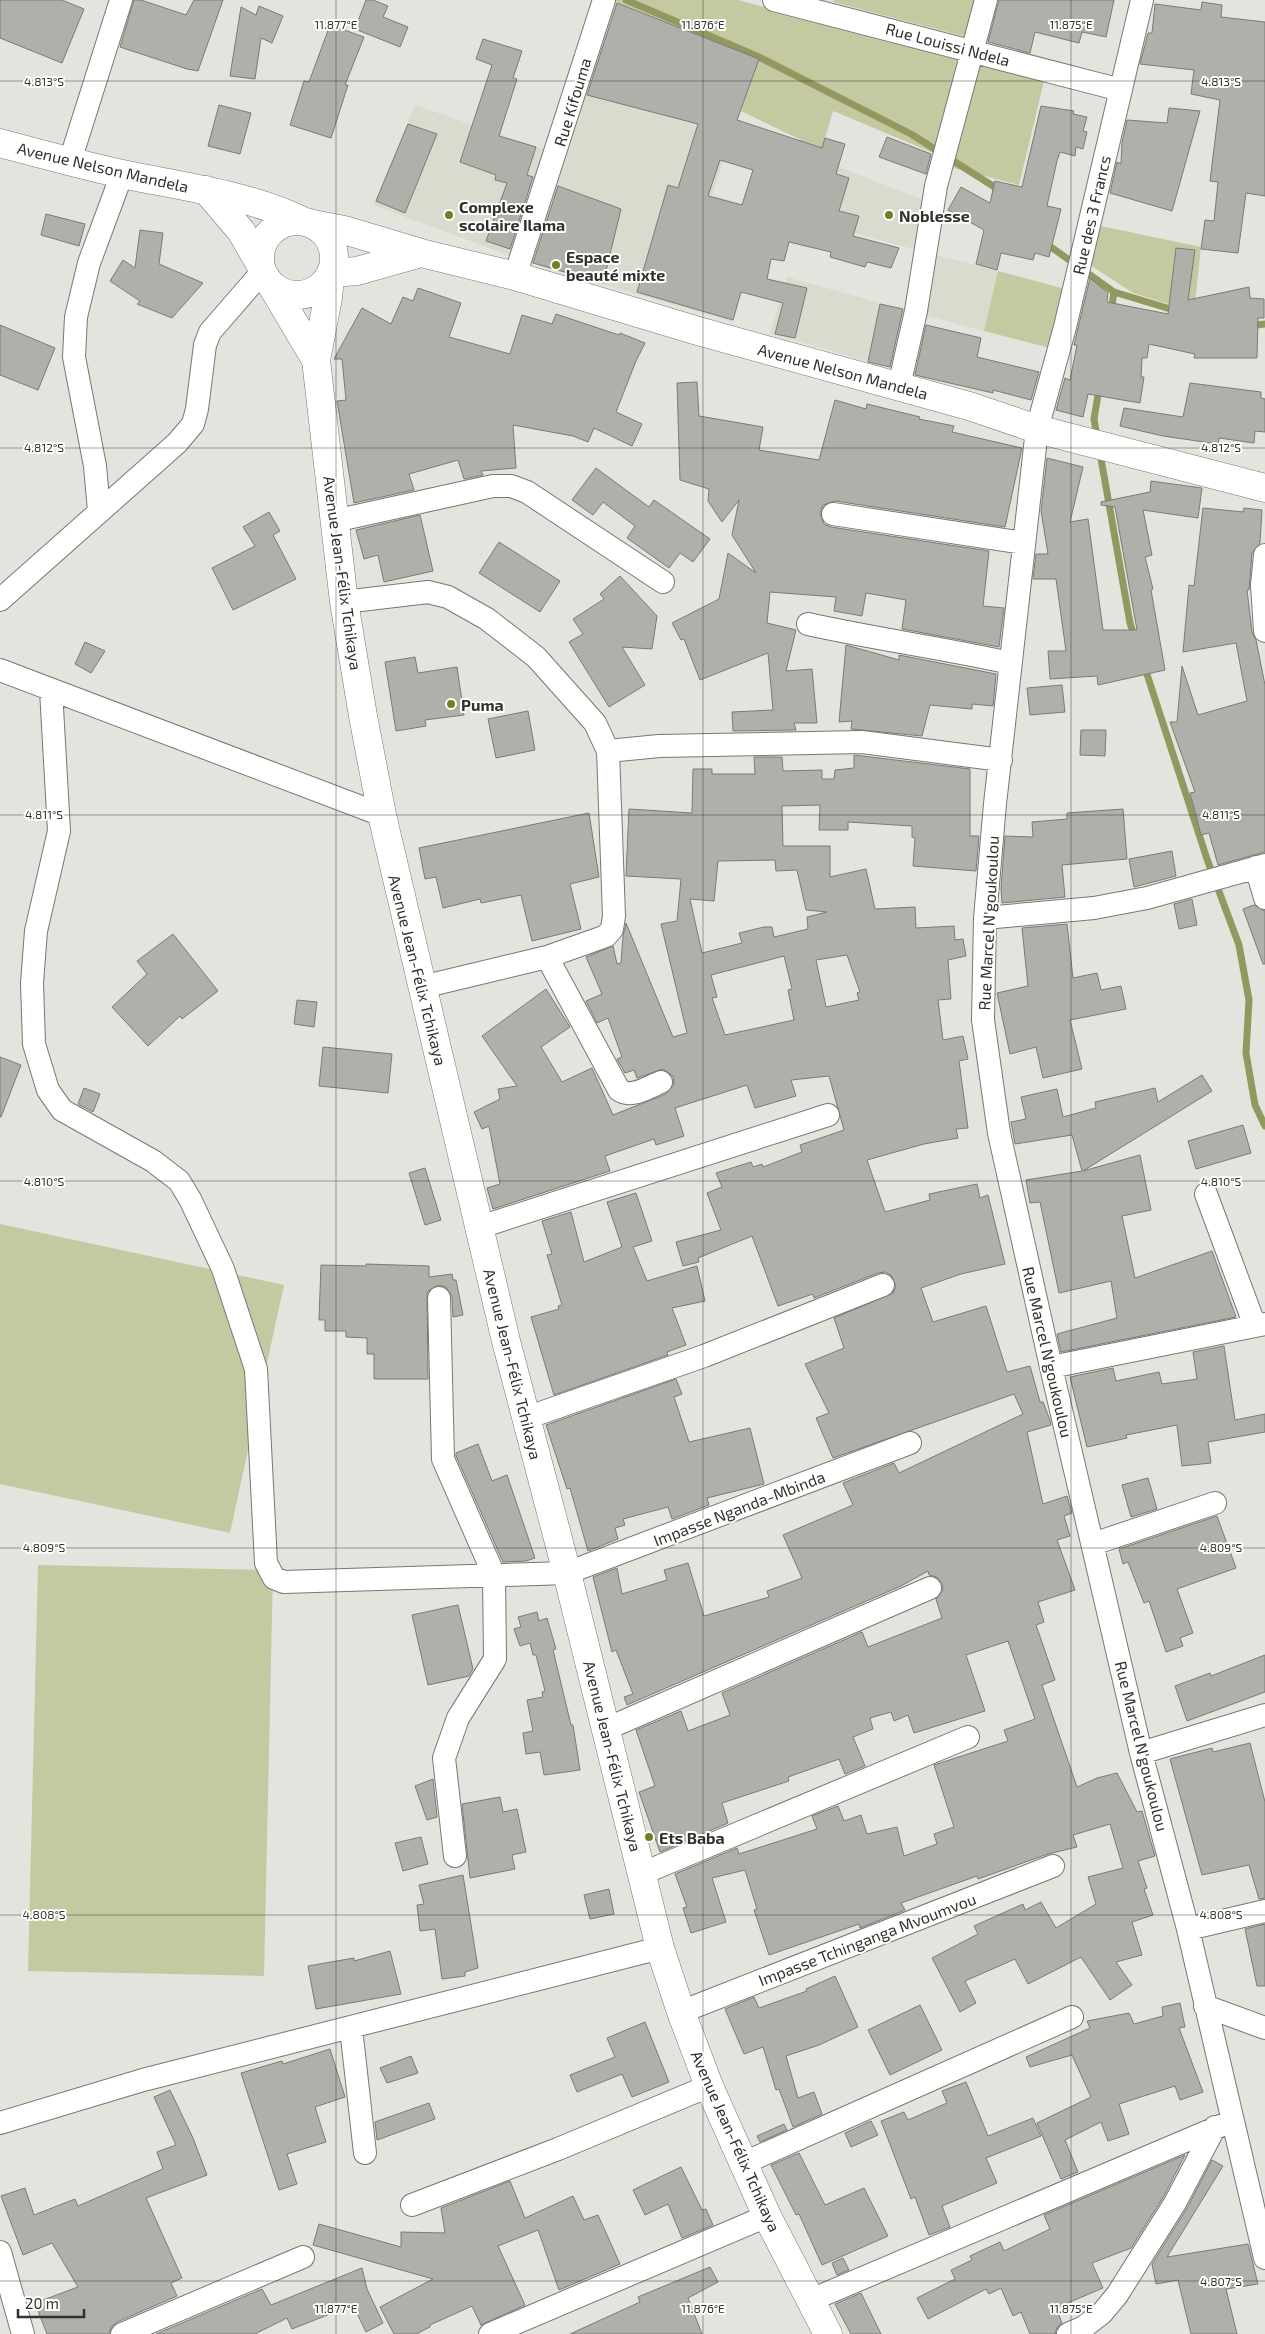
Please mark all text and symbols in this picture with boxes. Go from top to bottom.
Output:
text: 11.877°E [315,17,358,31]
text: 11.876°E [681,17,725,31]
text: 11.875°E [1049,17,1093,31]
street label: Rue Louissi Ndela [884,18,1012,70]
street label: Rue Kifouma [550,55,594,149]
text: 4.813°S [24,74,64,88]
text: 4.813°S [1201,74,1241,88]
street label: Avenue Nelson Mandela [15,138,191,196]
street label: Rue des 3 Francs [1068,153,1114,277]
place label: Complexe scolaire Ilama [459,197,565,234]
place label: Noblesse [899,206,970,225]
marker: Complexe scolaire Ilama [443,209,455,221]
marker: Noblesse [883,209,895,221]
place label: Espace beauté mixte [566,247,665,284]
marker: Espace beauté mixte [550,259,562,271]
street label: Avenue Nelson Mandela [756,339,930,403]
text: 4.812°S [24,440,64,454]
text: 4.812°S [1201,440,1241,454]
street label: Avenue Jean-Félix Tchikaya [320,475,366,671]
place label: Puma [461,695,504,714]
marker: Puma [445,698,457,710]
text: 4.811°S [25,807,63,821]
text: 4.811°S [1202,807,1240,821]
street label: Rue Marcel N'goukoulou [974,835,1002,1011]
street label: Avenue Jean-Félix Tchikaya [385,873,451,1067]
text: 4.810°S [24,1174,65,1188]
text: 4.810°S [1201,1174,1242,1188]
street label: Rue Marcel N'goukoulou [1019,1265,1077,1439]
street label: Avenue Jean-Félix Tchikaya [480,1267,546,1461]
street label: Impasse Nganda-Mbinda [650,1466,828,1550]
text: 4.809°S [23,1540,66,1554]
text: 4.809°S [1200,1540,1243,1554]
street label: Avenue Jean-Félix Tchikaya [580,1659,646,1853]
street label: Rue Marcel N'goukoulou [1112,1659,1172,1833]
place label: Ets Baba [659,1828,725,1847]
marker: Ets Baba [643,1831,655,1843]
street label: Impasse Tchinganga Mvoumvou [755,1889,979,1989]
text: 4.808°S [22,1907,66,1921]
text: 4.808°S [1199,1907,1243,1921]
street label: Avenue Jean-Félix Tchikaya [687,2048,785,2234]
text: 4.807°S [1200,2274,1242,2288]
scale bar [18,2286,84,2318]
text: 20 m [25,2294,59,2312]
text: 11.877°E [315,2301,358,2315]
text: 11.876°E [681,2301,725,2315]
text: 11.875°E [1049,2301,1093,2315]

